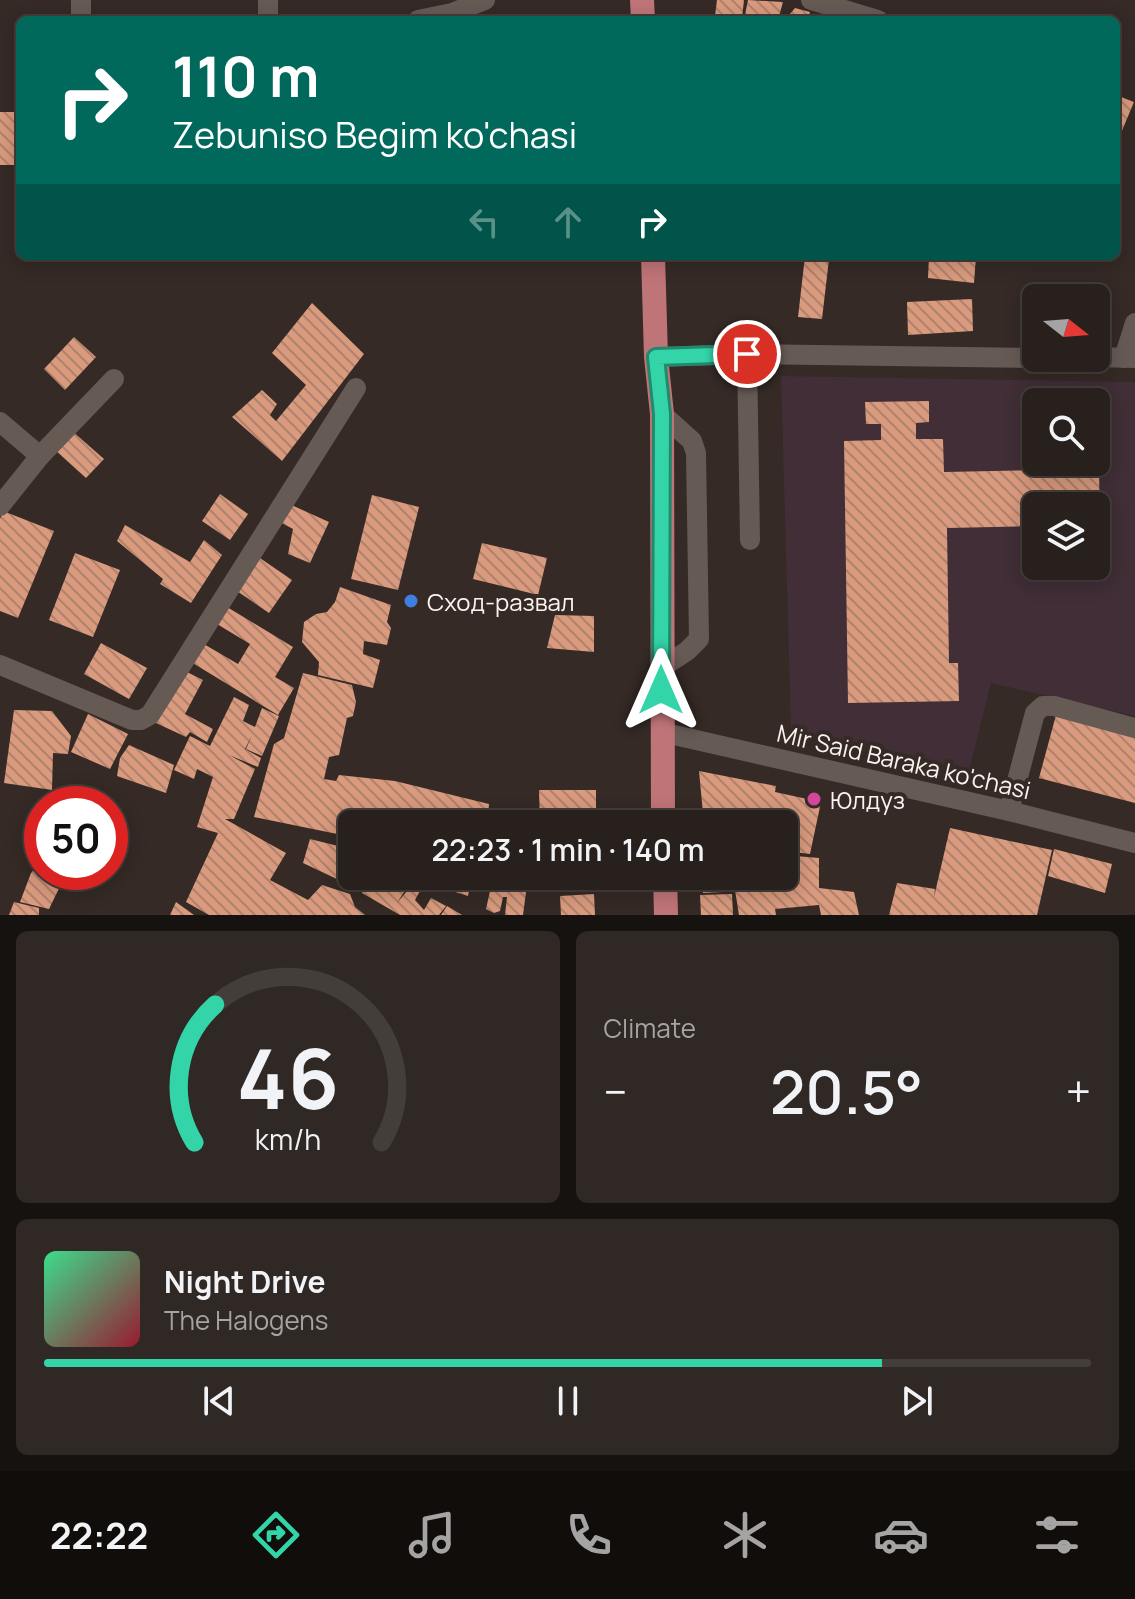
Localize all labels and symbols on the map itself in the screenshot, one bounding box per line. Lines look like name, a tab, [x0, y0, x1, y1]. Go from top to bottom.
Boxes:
north arrow	[1022, 284, 1110, 372]
pin	[713, 320, 781, 388]
place label: Сход-развал	[427, 585, 575, 618]
marker: Сход-развал	[402, 592, 420, 610]
position arrow	[619, 648, 703, 732]
street label: Mir Said Baraka ko'chasi	[774, 716, 1034, 806]
place label: Юлдуз	[830, 783, 905, 816]
speed limit sign: 50	[24, 786, 128, 890]
marker: Юлдуз	[805, 790, 823, 808]

